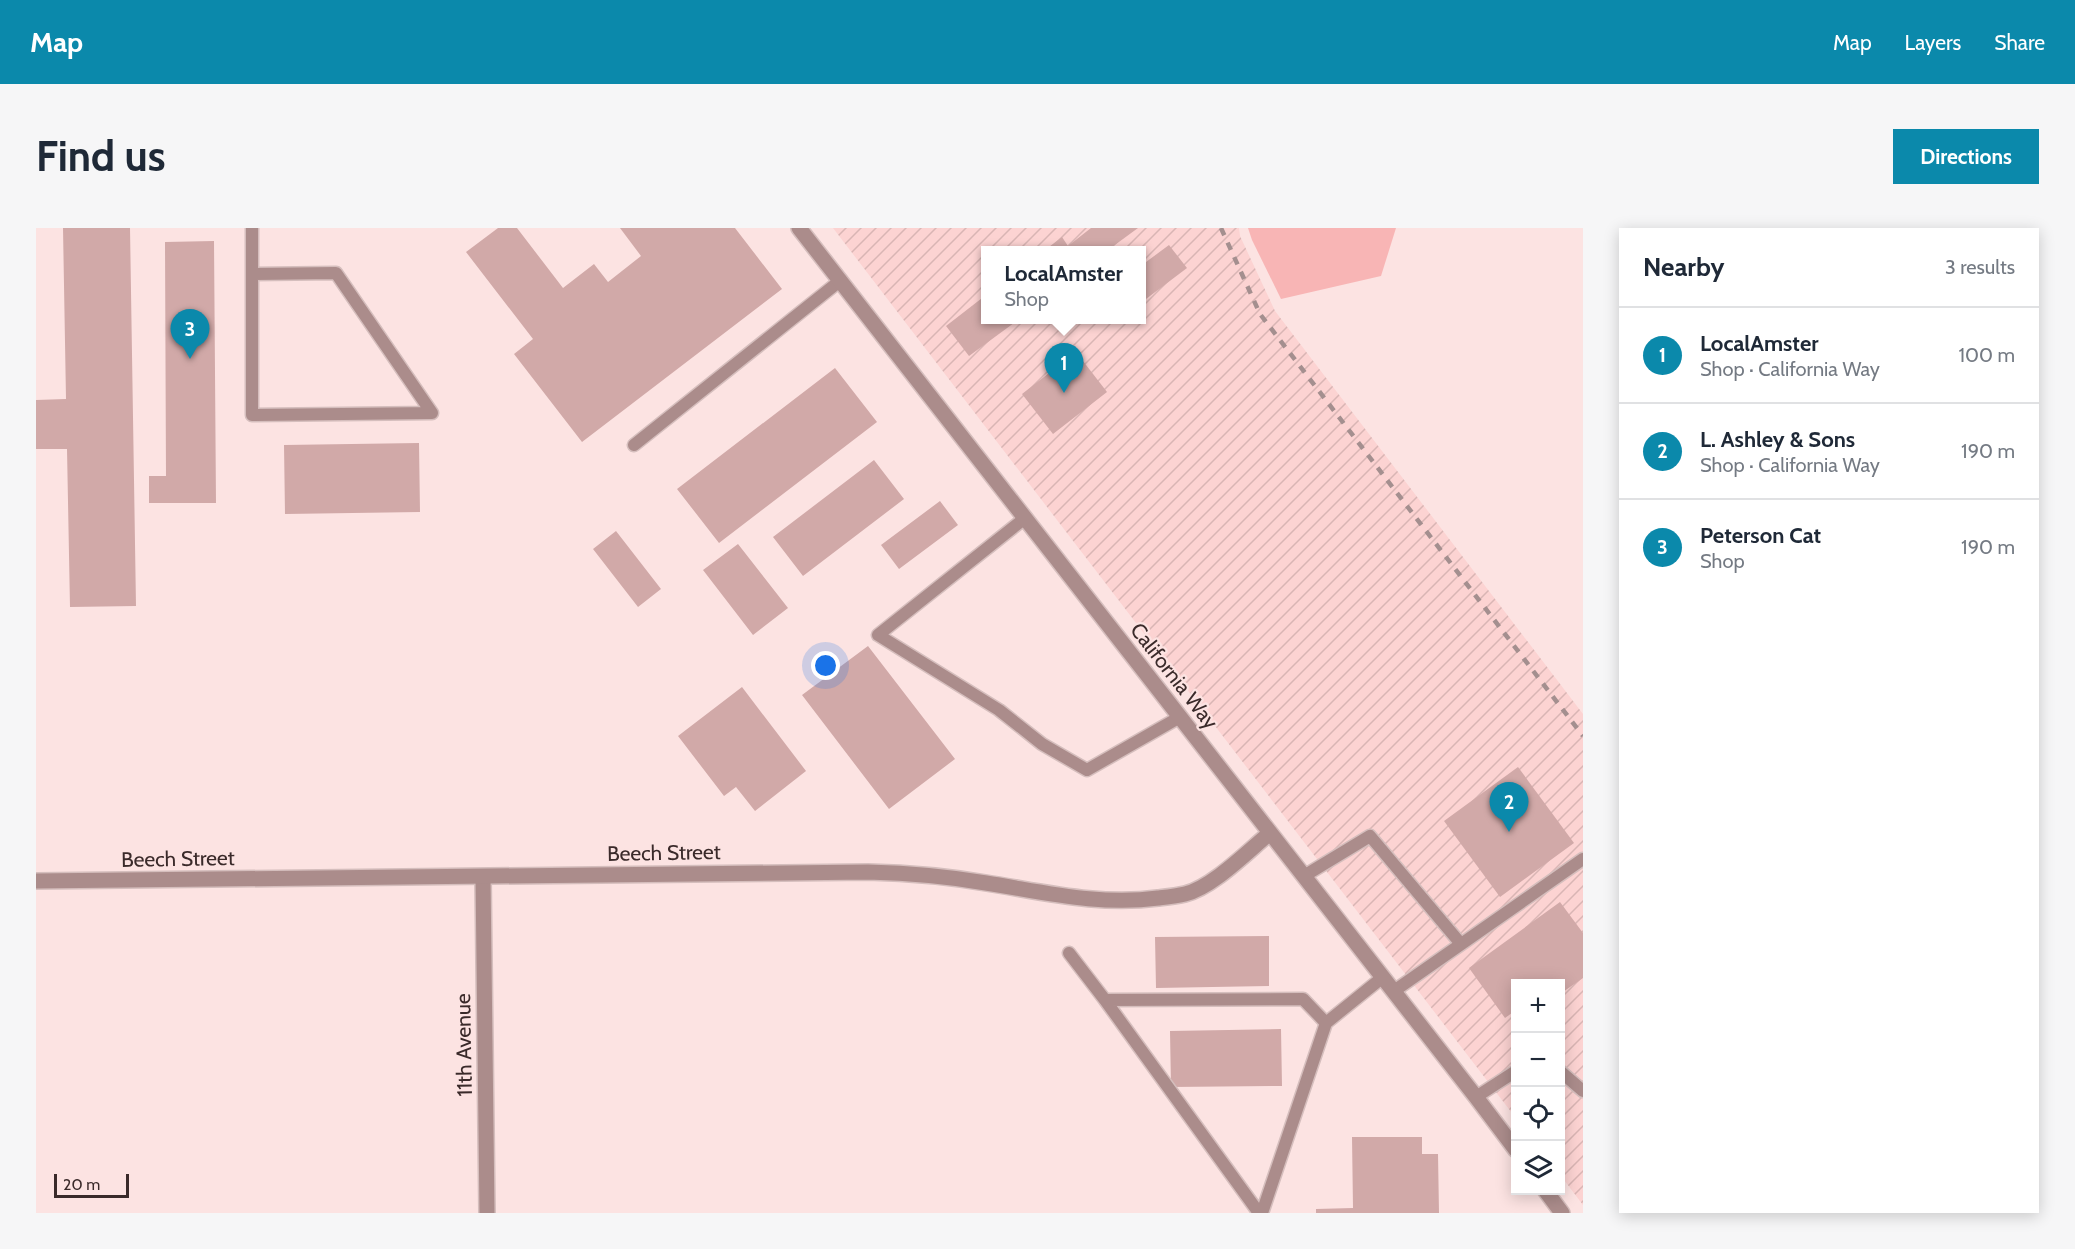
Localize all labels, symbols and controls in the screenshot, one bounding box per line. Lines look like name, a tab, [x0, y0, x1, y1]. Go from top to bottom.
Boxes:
text: Map	[30, 25, 83, 59]
text: Map	[1833, 30, 1872, 55]
text: Layers	[1905, 30, 1961, 55]
text: Share	[1994, 30, 2045, 55]
button: Directions	[1893, 129, 2039, 184]
text: Find us	[36, 130, 165, 182]
popup	[981, 246, 1146, 324]
text: Nearby	[1643, 251, 1724, 283]
text: 3 results	[1945, 255, 2015, 279]
text: LocalAmster	[1004, 260, 1123, 287]
text: Shop	[1004, 287, 1049, 311]
pin: 3	[170, 310, 210, 359]
text: LocalAmster	[1700, 330, 1819, 357]
text: 1	[1659, 343, 1666, 367]
text: 100 m	[1959, 343, 2015, 367]
pin: 1	[1044, 344, 1084, 393]
text: Shop · California Way	[1700, 357, 1880, 381]
text: L. Ashley & Sons	[1700, 426, 1855, 453]
text: 2	[1657, 439, 1668, 463]
text: 190 m	[1961, 439, 2015, 463]
text: Shop · California Way	[1700, 453, 1880, 477]
text: Peterson Cat	[1700, 522, 1821, 549]
text: 3	[1657, 535, 1668, 559]
text: 190 m	[1961, 535, 2015, 559]
text: Shop	[1700, 549, 1745, 573]
street label: California Way	[1125, 618, 1224, 734]
your location	[811, 651, 840, 680]
pin: 2	[1490, 782, 1528, 832]
street label: Beech Street	[607, 839, 721, 866]
street label: Beech Street	[121, 845, 235, 872]
map controls	[1511, 979, 1565, 1195]
button: +	[1511, 979, 1565, 1033]
street label: 11th Avenue	[450, 993, 477, 1097]
button: −	[1511, 1033, 1565, 1087]
button: locate	[1511, 1087, 1565, 1141]
button: layers	[1511, 1141, 1565, 1195]
scale bar	[54, 1171, 129, 1198]
text: 20 m	[63, 1175, 100, 1194]

